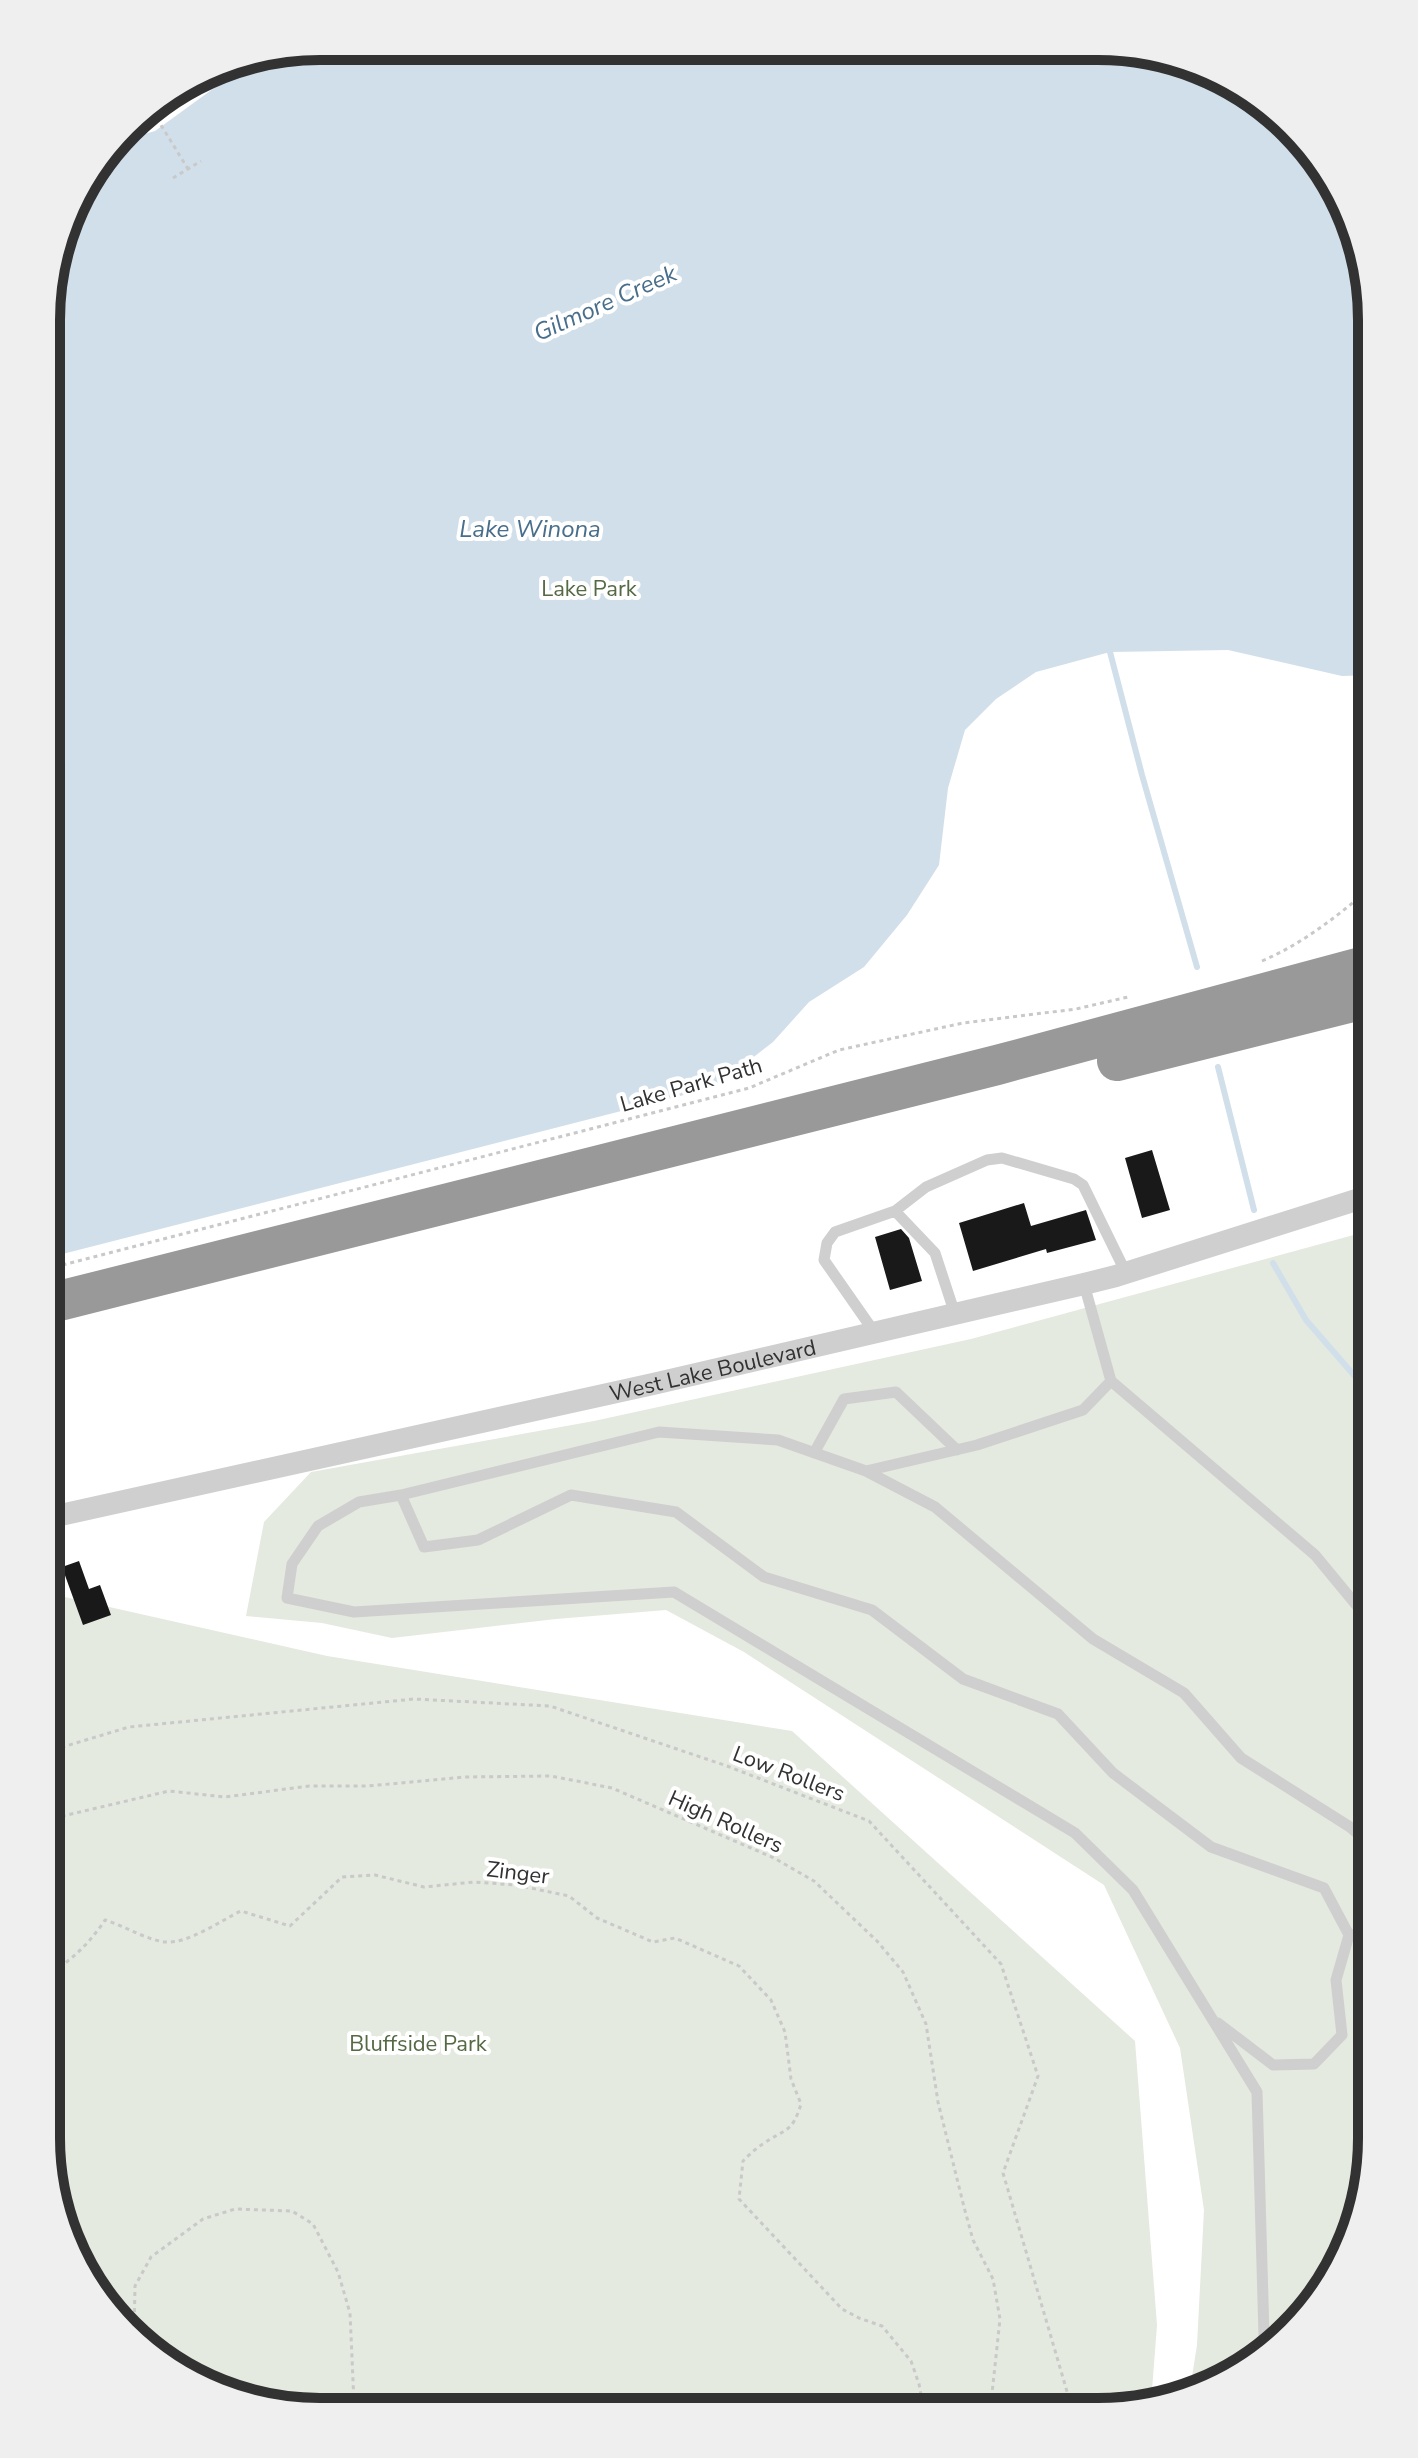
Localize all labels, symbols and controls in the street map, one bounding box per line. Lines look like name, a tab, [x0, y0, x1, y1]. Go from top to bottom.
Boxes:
water label: Gilmore Creek	[528, 257, 683, 349]
water label: Lake Winona	[459, 513, 601, 545]
park label: Lake Park	[541, 574, 638, 604]
street label: Lake Park Path	[617, 1050, 766, 1120]
street label: West Lake Boulevard	[607, 1333, 819, 1409]
street label: Low Rollers	[728, 1739, 849, 1809]
street label: High Rollers	[664, 1783, 788, 1861]
street label: Zinger	[485, 1854, 551, 1892]
park label: Bluffside Park	[349, 2029, 488, 2059]

